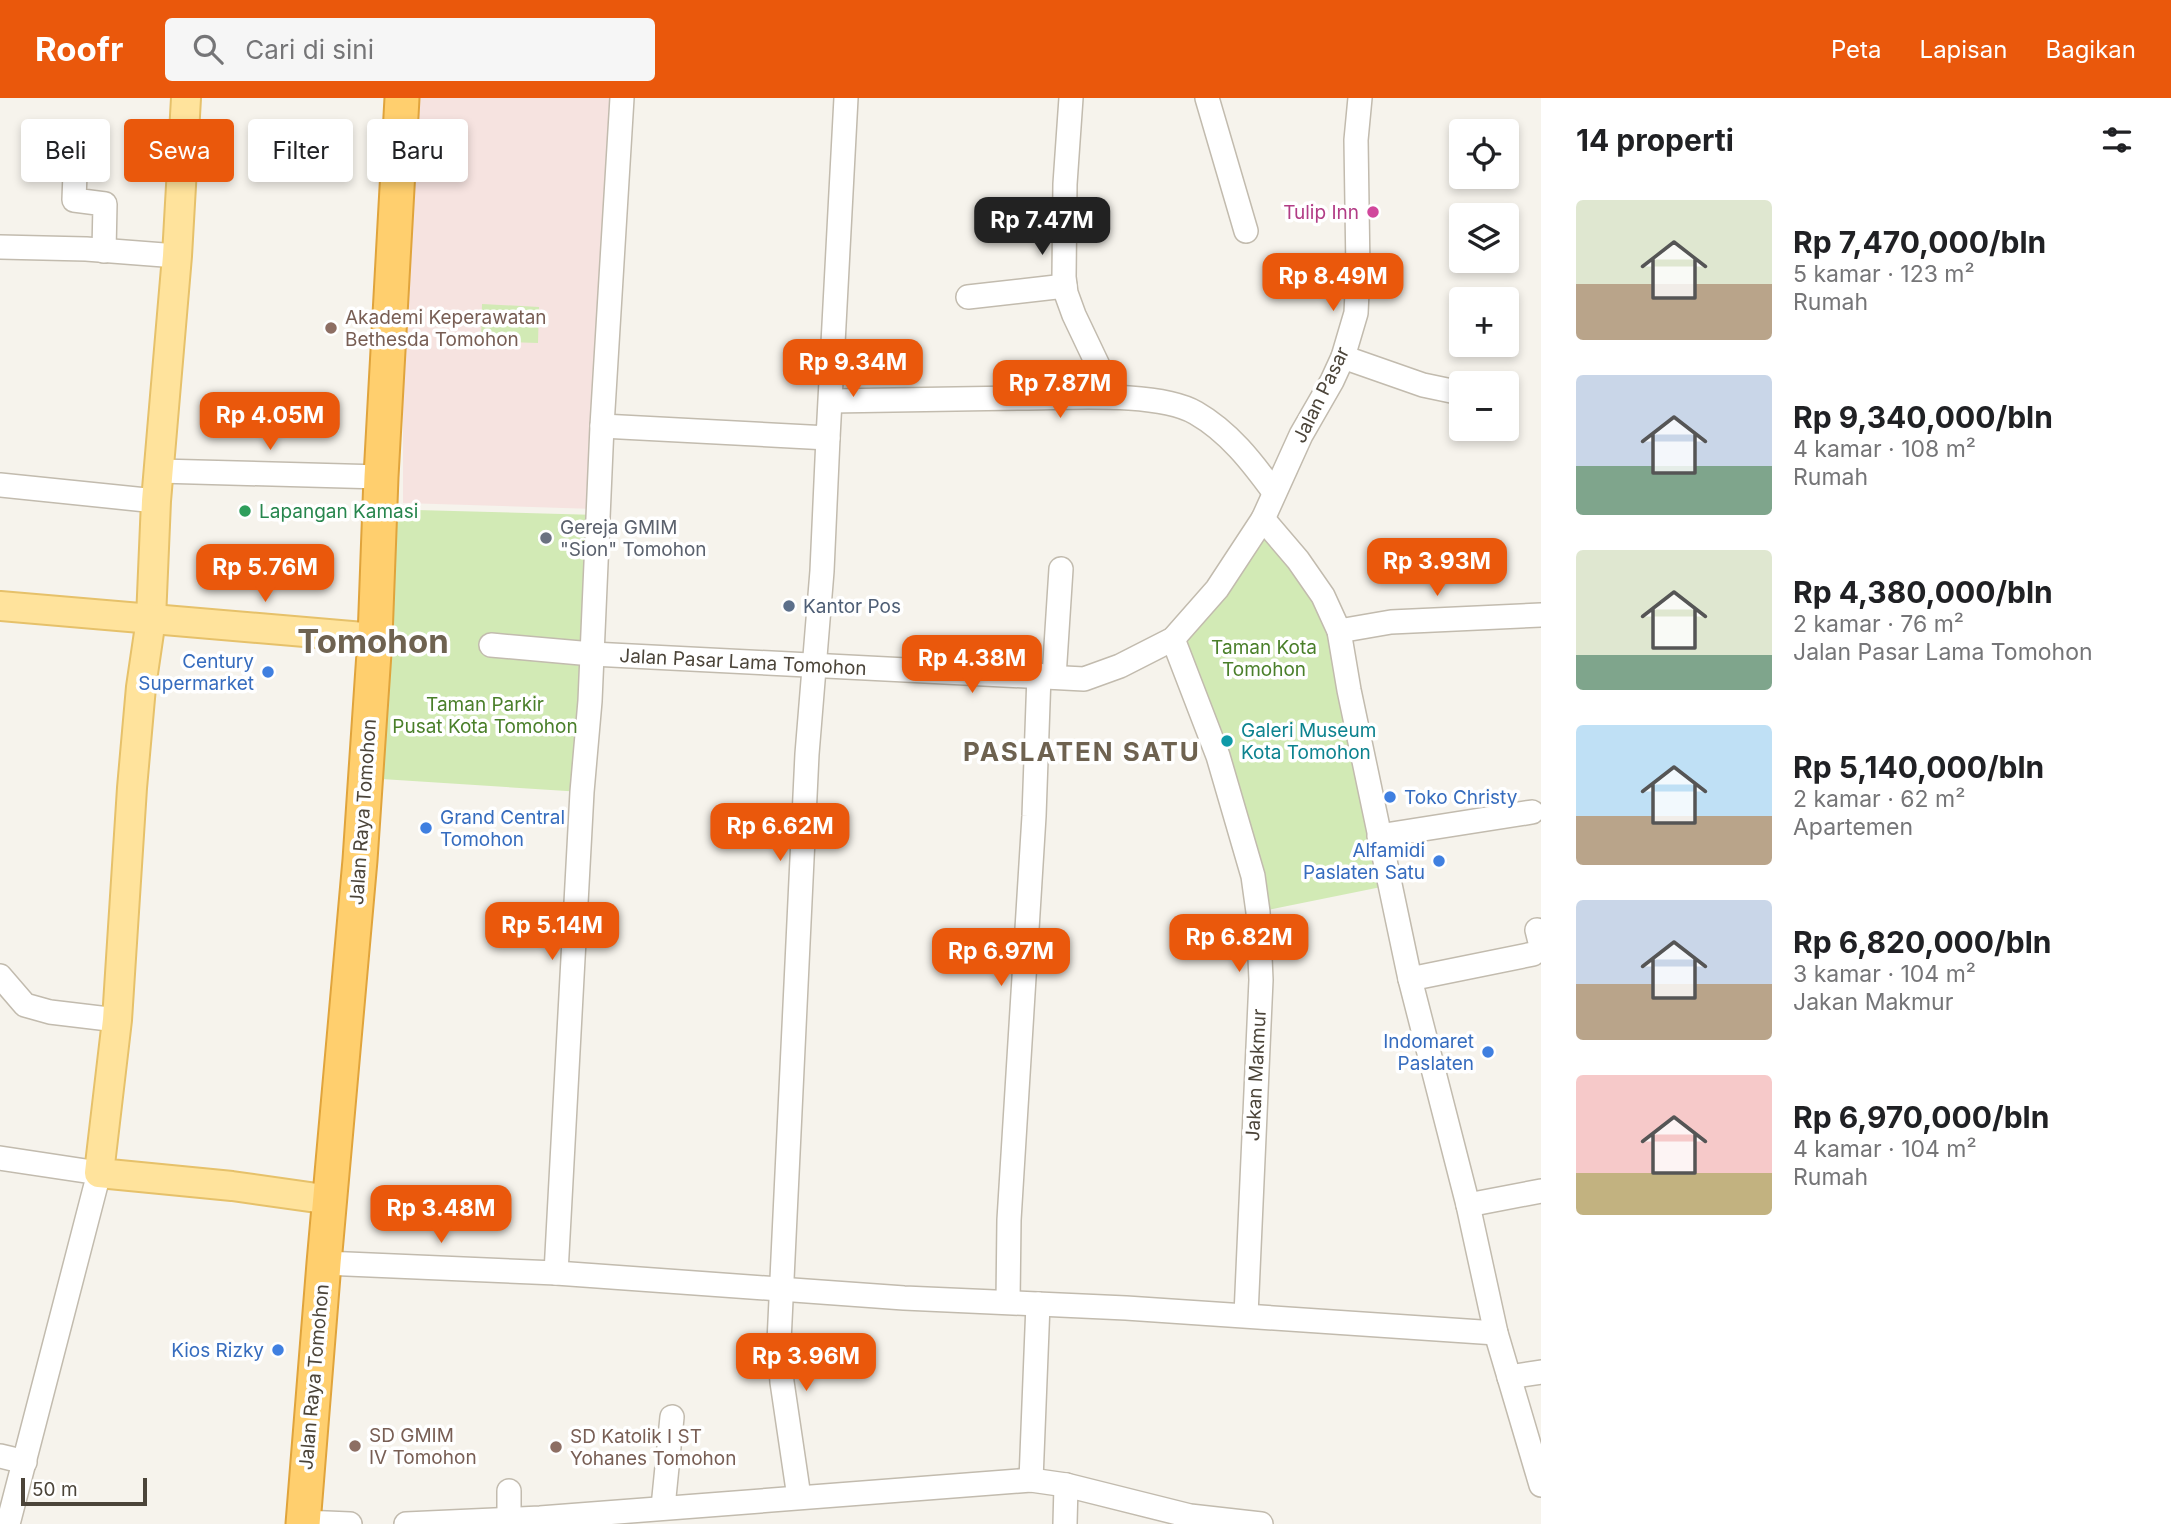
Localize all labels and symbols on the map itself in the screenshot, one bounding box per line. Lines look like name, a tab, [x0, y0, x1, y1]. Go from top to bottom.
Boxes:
pin: Rp 7.47M	[970, 198, 1114, 257]
place label: Tulip Inn	[1283, 201, 1359, 224]
marker: Tulip Inn	[1365, 204, 1381, 220]
pin: Rp 8.49M	[1261, 254, 1405, 313]
place label: Akademi Keperawatan Bethesda Tomohon	[345, 306, 547, 351]
marker: Akademi Keperawatan Bethesda Tomohon	[323, 320, 339, 336]
pin: Rp 9.34M	[781, 340, 925, 399]
street label: Jalan Pasar	[1288, 343, 1354, 447]
pin: Rp 7.87M	[988, 360, 1132, 420]
pin: Rp 4.05M	[198, 392, 342, 452]
place label: Lapangan Kamasi	[259, 500, 418, 523]
marker: Lapangan Kamasi	[237, 503, 253, 519]
place label: Gereja GMIM "Sion" Tomohon	[560, 516, 707, 561]
marker: Gereja GMIM "Sion" Tomohon	[538, 530, 554, 546]
pin: Rp 3.93M	[1365, 538, 1509, 598]
pin: Rp 5.76M	[193, 545, 337, 604]
place label: Kantor Pos	[803, 595, 901, 618]
marker: Kantor Pos	[781, 598, 797, 614]
district label: Tomohon	[297, 621, 449, 661]
pin: Rp 4.38M	[900, 636, 1044, 695]
park label: Taman Kota Tomohon	[1211, 636, 1317, 681]
street label: Jalan Pasar Lama Tomohon	[619, 644, 867, 680]
place label: Century Supermarket	[138, 650, 254, 695]
marker: Century Supermarket	[260, 664, 276, 680]
park label: Taman Parkir Pusat Kota Tomohon	[392, 693, 578, 738]
street label: Jalan Raya Tomohon	[345, 718, 381, 906]
place label: Galeri Museum Kota Tomohon	[1241, 719, 1376, 764]
marker: Galeri Museum Kota Tomohon	[1219, 733, 1235, 749]
district label: PASLATEN SATU	[963, 736, 1201, 767]
place label: Toko Christy	[1404, 786, 1518, 809]
marker: Toko Christy	[1382, 789, 1398, 805]
pin: Rp 6.62M	[708, 804, 852, 863]
place label: Grand Central Tomohon	[440, 806, 565, 851]
marker: Grand Central Tomohon	[418, 820, 434, 836]
place label: Alfamidi Paslaten Satu	[1303, 839, 1425, 884]
marker: Alfamidi Paslaten Satu	[1431, 853, 1447, 869]
pin: Rp 5.14M	[480, 902, 624, 962]
pin: Rp 6.82M	[1167, 914, 1311, 974]
pin: Rp 6.97M	[929, 928, 1073, 988]
street label: Jakan Makmur	[1241, 1008, 1271, 1142]
place label: Indomaret Paslaten	[1383, 1030, 1474, 1075]
marker: Indomaret Paslaten	[1480, 1044, 1496, 1060]
pin: Rp 3.48M	[369, 1186, 513, 1245]
street label: Jalan Raya Tomohon	[294, 1283, 334, 1471]
pin: Rp 3.96M	[734, 1334, 878, 1393]
place label: Kios Rizky	[171, 1339, 264, 1362]
marker: Kios Rizky	[270, 1342, 286, 1358]
place label: SD GMIM IV Tomohon	[369, 1424, 477, 1469]
place label: SD Katolik I ST Yohanes Tomohon	[570, 1425, 736, 1470]
marker: SD GMIM IV Tomohon	[347, 1438, 363, 1454]
marker: SD Katolik I ST Yohanes Tomohon	[548, 1439, 564, 1455]
scale bar	[21, 1475, 147, 1507]

